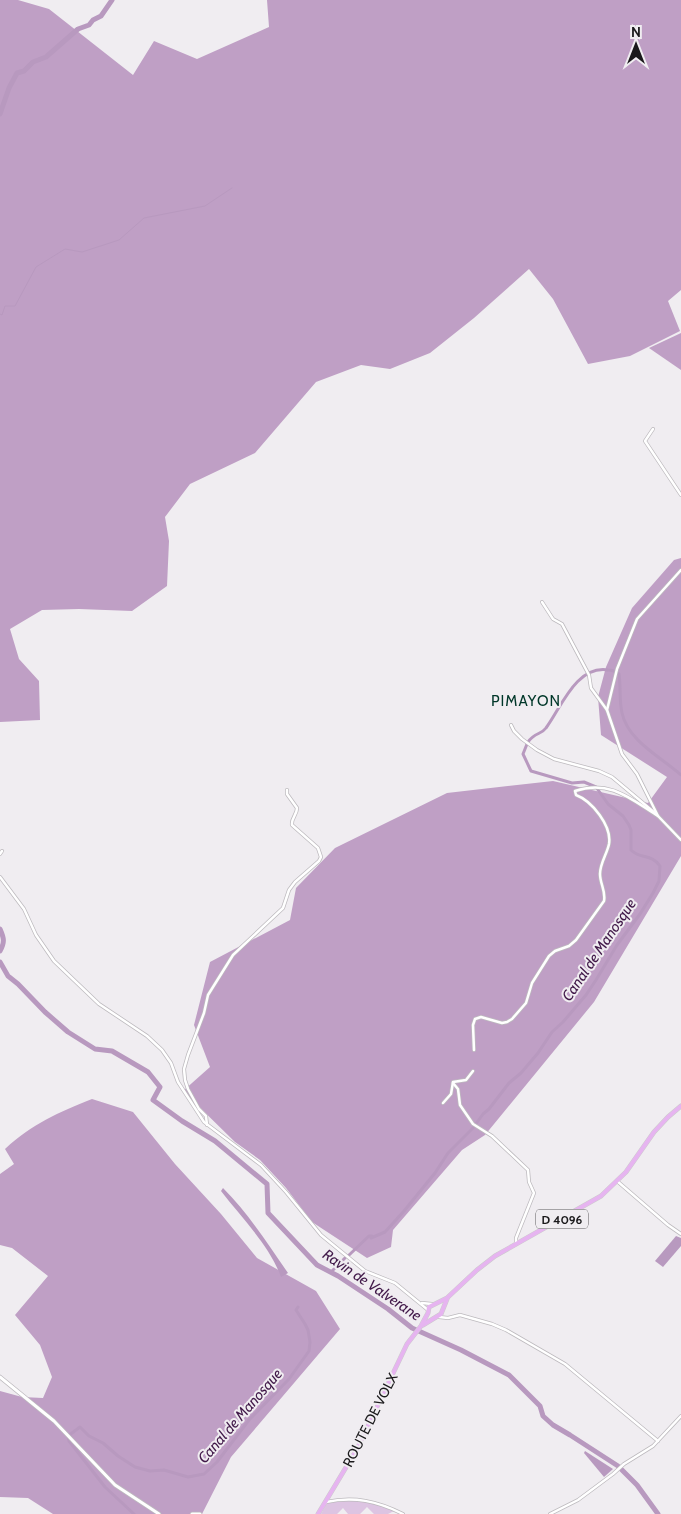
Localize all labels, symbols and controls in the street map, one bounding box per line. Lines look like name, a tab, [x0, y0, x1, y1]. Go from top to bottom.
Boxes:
north arrow	[611, 20, 661, 70]
text: N	[631, 23, 641, 41]
district label: PIMAYON	[491, 692, 561, 710]
water label: Canal de Manosque	[558, 895, 640, 1004]
road number: D 4096	[536, 1210, 588, 1228]
water label: Ravin de Valverane	[319, 1245, 425, 1325]
water label: Canal de Manosque	[194, 1365, 286, 1467]
street label: ROUTE DE VOLX	[339, 1369, 402, 1470]

